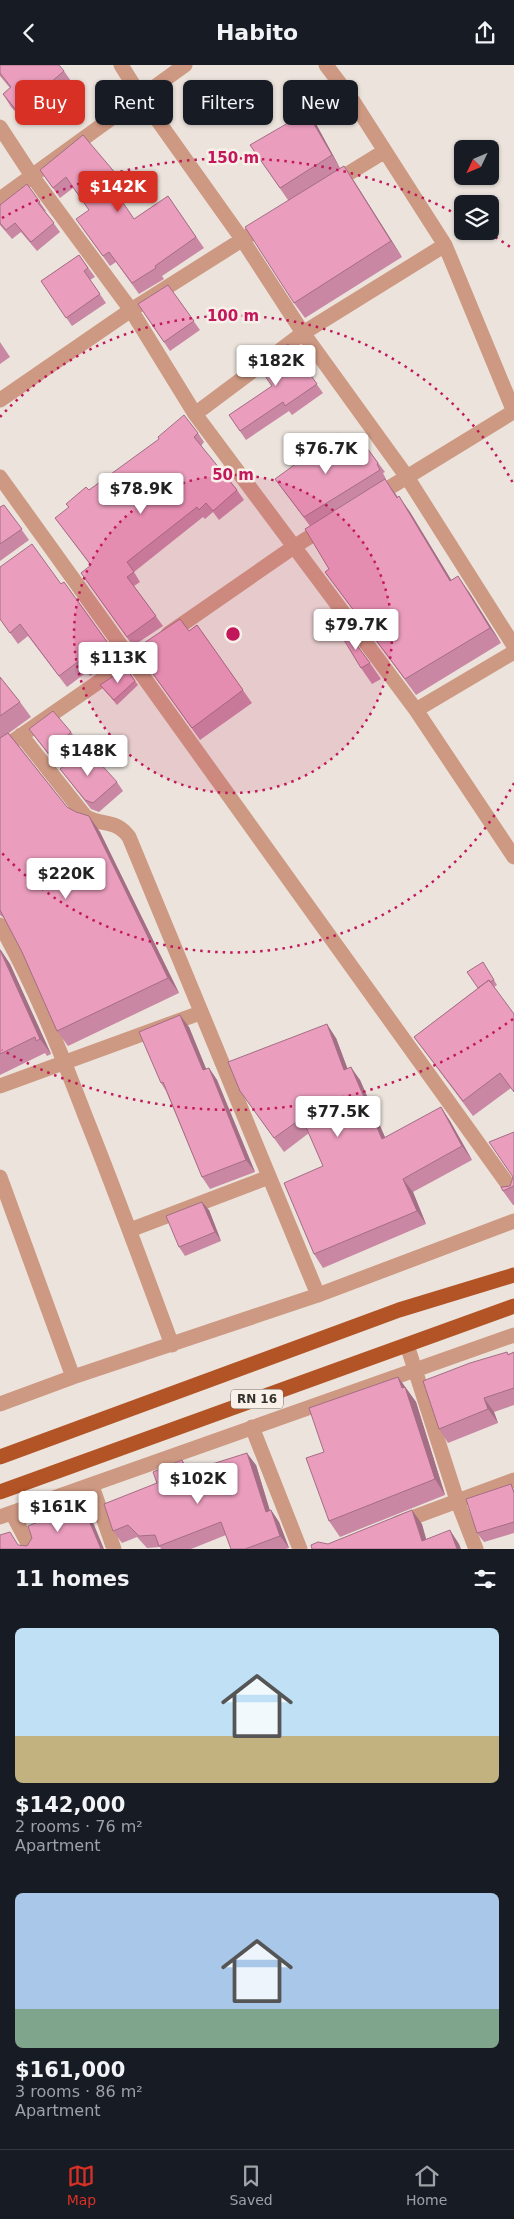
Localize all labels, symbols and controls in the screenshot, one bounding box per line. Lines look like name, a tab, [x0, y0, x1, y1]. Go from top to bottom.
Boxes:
icon: back	[15, 19, 43, 47]
icon: share	[471, 19, 499, 47]
text: Habito	[216, 20, 298, 45]
chip: Buy	[15, 80, 85, 125]
chip: Rent	[95, 80, 173, 125]
chip: Filters	[183, 80, 273, 125]
chip: New	[283, 80, 358, 125]
north arrow	[454, 140, 499, 185]
map controls	[454, 140, 499, 240]
text: 150 m	[207, 149, 259, 167]
pin: $142K	[83, 171, 153, 213]
text: $142K	[90, 177, 146, 196]
button: layers	[454, 195, 499, 240]
text: 100 m	[207, 307, 259, 325]
pin: $182K	[241, 345, 311, 387]
text: $182K	[248, 351, 304, 370]
pin: $76.7K	[285, 433, 367, 475]
text: $76.7K	[294, 439, 358, 458]
text: 50 m	[212, 466, 254, 484]
pin: $78.9K	[100, 473, 182, 515]
text: $78.9K	[109, 479, 173, 498]
pin: $79.7K	[315, 609, 397, 651]
text: $79.7K	[324, 615, 388, 634]
centre of rings	[224, 625, 242, 643]
pin: $113K	[83, 641, 153, 684]
text: $113K	[90, 648, 146, 667]
pin: $148K	[53, 735, 123, 777]
text: $148K	[60, 741, 116, 760]
pin: $220K	[31, 857, 101, 900]
text: $220K	[38, 864, 94, 883]
pin: $77.5K	[297, 1095, 379, 1138]
text: $77.5K	[306, 1102, 370, 1121]
road number: RN 16	[231, 1390, 283, 1409]
pin: $102K	[163, 1463, 233, 1505]
text: $102K	[170, 1469, 226, 1488]
pin: $161K	[23, 1491, 93, 1533]
text: $161K	[30, 1497, 86, 1516]
icon: filters	[471, 1565, 499, 1593]
text: 11 homes	[15, 1567, 130, 1591]
icon: home	[212, 1661, 302, 1751]
text: $142,000	[15, 1793, 125, 1817]
text: 2 rooms · 76 m²	[15, 1817, 143, 1836]
text: Apartment	[15, 1836, 101, 1855]
icon: home	[212, 1926, 302, 2016]
text: $161,000	[15, 2058, 125, 2082]
text: 3 rooms · 86 m²	[15, 2082, 143, 2101]
text: Apartment	[15, 2101, 101, 2120]
tab: Map	[67, 2162, 96, 2208]
tab: Saved	[229, 2162, 273, 2208]
tab: Home	[406, 2162, 447, 2208]

